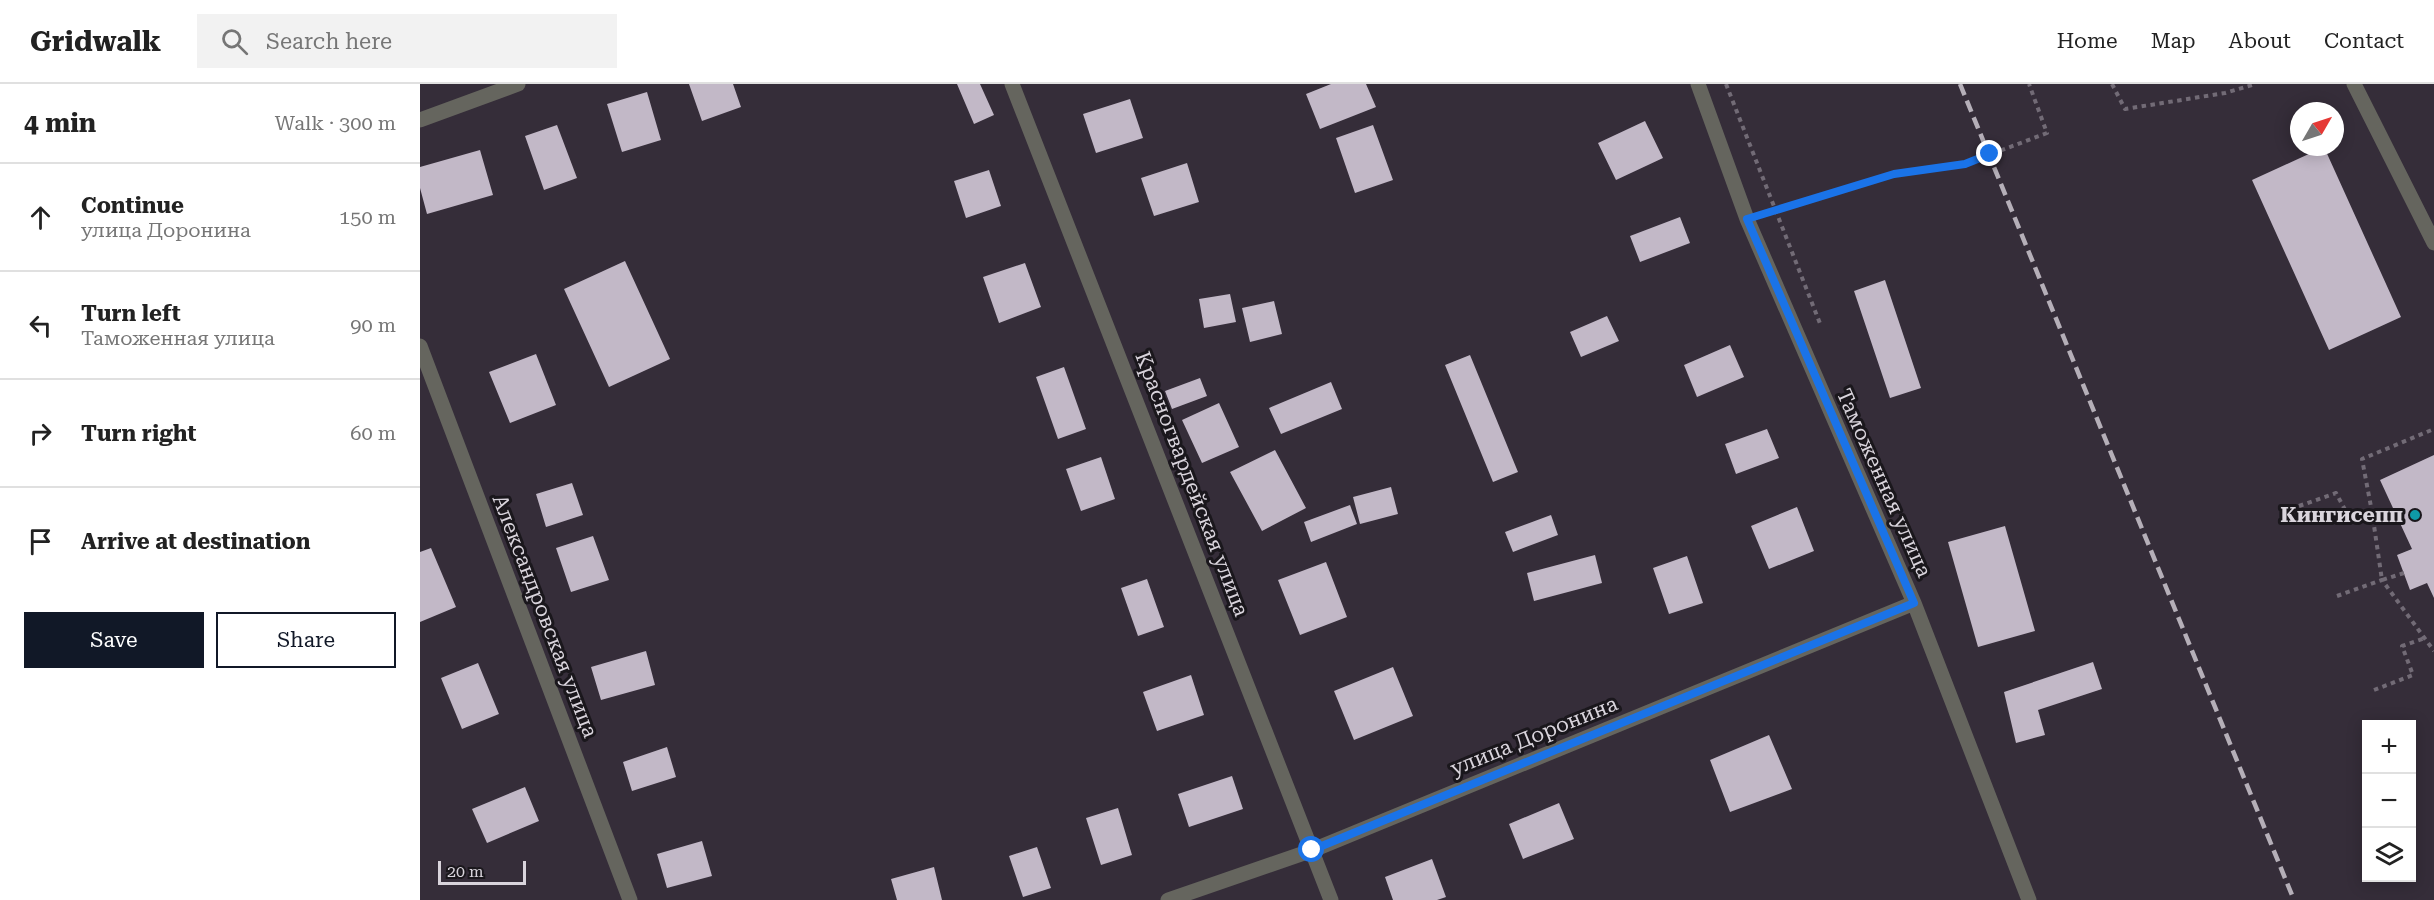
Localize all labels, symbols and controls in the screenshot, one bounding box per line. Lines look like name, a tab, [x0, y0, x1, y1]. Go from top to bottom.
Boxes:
search box	[197, 14, 617, 68]
text: Gridwalk	[30, 25, 161, 58]
icon: search	[218, 25, 251, 58]
text: Search here	[266, 29, 392, 54]
text: Home	[2057, 29, 2118, 53]
text: Map	[2151, 29, 2196, 53]
text: About	[2229, 29, 2291, 53]
text: Contact	[2324, 29, 2404, 53]
north arrow	[2290, 102, 2344, 156]
text: 4 min	[24, 108, 96, 138]
text: Walk · 300 m	[275, 111, 396, 135]
route end	[1976, 140, 2002, 166]
text: Continue	[81, 193, 184, 218]
icon: ahead	[24, 201, 57, 234]
text: 150 m	[339, 205, 396, 229]
text: улица Доронина	[81, 218, 251, 242]
text: Turn left	[81, 301, 181, 326]
icon: left	[24, 309, 57, 342]
text: 90 m	[350, 313, 396, 337]
text: Таможенная улица	[81, 326, 275, 350]
street label: Красногвардейская улица	[1130, 348, 1254, 620]
street label: Таможенная улица	[1832, 385, 1937, 581]
icon: right	[24, 417, 57, 450]
text: Turn right	[81, 421, 196, 446]
text: 60 m	[350, 421, 396, 445]
street label: Александровская улица	[488, 491, 603, 741]
place label: Кингисепп	[2280, 503, 2403, 527]
marker: Кингисепп	[2408, 508, 2422, 522]
icon: arrive	[24, 525, 57, 558]
text: Arrive at destination	[81, 529, 310, 554]
button: Save	[24, 612, 204, 668]
button: Share	[216, 612, 396, 668]
street label: улица Доронина	[1447, 691, 1622, 781]
map controls	[2362, 720, 2416, 882]
button: +	[2362, 720, 2416, 774]
button: −	[2362, 774, 2416, 828]
button: layers	[2362, 828, 2416, 882]
route start	[1298, 836, 1324, 862]
scale bar	[438, 858, 526, 886]
text: 20 m	[447, 862, 484, 881]

